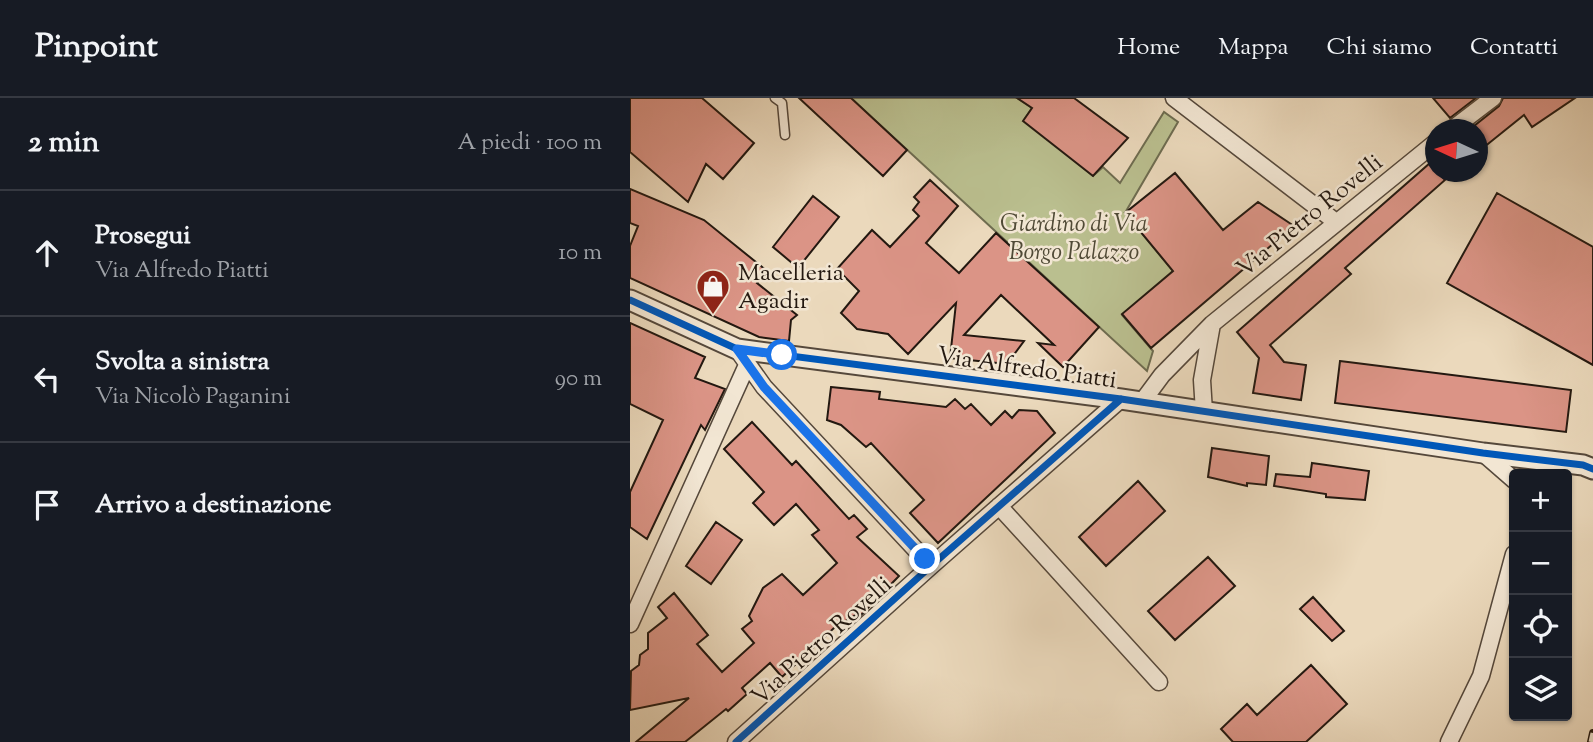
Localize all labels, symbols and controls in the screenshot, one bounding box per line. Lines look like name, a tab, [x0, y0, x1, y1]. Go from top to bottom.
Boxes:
text: Pinpoint	[35, 24, 158, 72]
text: Home	[1117, 31, 1180, 65]
text: Mappa	[1218, 31, 1289, 65]
text: Chi siamo	[1327, 31, 1432, 65]
text: Contatti	[1470, 31, 1558, 65]
north arrow	[1425, 119, 1488, 182]
text: 2 min	[28, 122, 100, 165]
text: A piedi · 100 m	[458, 127, 602, 160]
street label: Via Pietro Rovelli	[1230, 147, 1391, 286]
park label: Giardino di Via Borgo Palazzo	[1000, 208, 1148, 270]
text: Prosegui	[95, 218, 191, 255]
icon: ahead	[28, 234, 66, 272]
text: 10 m	[558, 237, 602, 270]
text: Via Alfredo Piatti	[95, 255, 269, 288]
place label: Macelleria Agadir	[738, 257, 844, 319]
shop icon: Macelleria Agadir	[694, 267, 732, 316]
route start	[766, 339, 797, 370]
street label: Via Alfredo Piatti	[935, 340, 1119, 398]
text: Svolta a sinistra	[95, 344, 270, 381]
icon: left	[28, 360, 66, 398]
text: 90 m	[555, 363, 602, 396]
text: Via Nicolò Paganini	[95, 381, 290, 414]
map controls	[1509, 469, 1572, 721]
button: +	[1509, 469, 1572, 532]
icon: arrive	[28, 486, 66, 524]
text: Arrivo a destinazione	[95, 487, 331, 524]
button: −	[1509, 532, 1572, 595]
route end	[909, 543, 940, 574]
street label: Via Pietro Rovelli	[744, 569, 901, 714]
button: locate	[1509, 595, 1572, 658]
button: layers	[1509, 658, 1572, 721]

